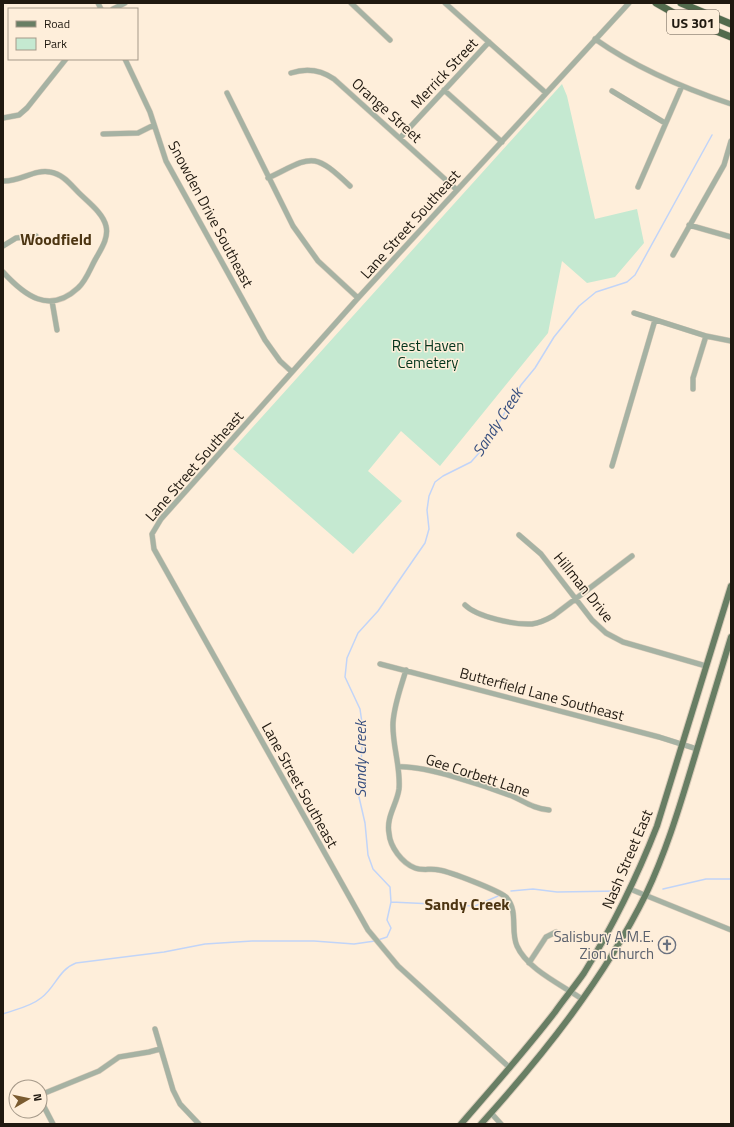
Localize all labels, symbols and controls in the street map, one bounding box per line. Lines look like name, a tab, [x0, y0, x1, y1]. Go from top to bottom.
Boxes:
legend	[8, 8, 138, 60]
road number: US 301	[667, 10, 719, 34]
text: Road	[44, 14, 70, 33]
street label: Merrick Street	[405, 32, 483, 114]
text: Park	[44, 34, 67, 53]
street label: Orange Street	[347, 72, 428, 148]
street label: Snowden Drive Southeast	[163, 137, 260, 292]
street label: Lane Street Southeast	[355, 164, 466, 284]
district label: Woodfield	[20, 227, 92, 251]
park label: Rest Haven Cemetery	[392, 334, 464, 374]
water label: Sandy Creek	[466, 381, 529, 461]
street label: Lane Street Southeast	[139, 405, 249, 526]
street label: Hillman Drive	[548, 547, 620, 627]
street label: Butterfield Lane Southeast	[457, 661, 627, 727]
street label: Lane Street Southeast	[256, 718, 344, 853]
water label: Sandy Creek	[348, 718, 372, 798]
street label: Gee Corbett Lane	[423, 747, 533, 803]
street label: Nash Street East	[596, 805, 659, 912]
district label: Sandy Creek	[424, 892, 510, 916]
place label: Salisbury A.M.E. Zion Church	[553, 925, 654, 965]
church icon: Salisbury A.M.E. Zion Church	[657, 935, 677, 955]
north arrow	[8, 1079, 48, 1119]
text: N	[29, 1092, 46, 1102]

